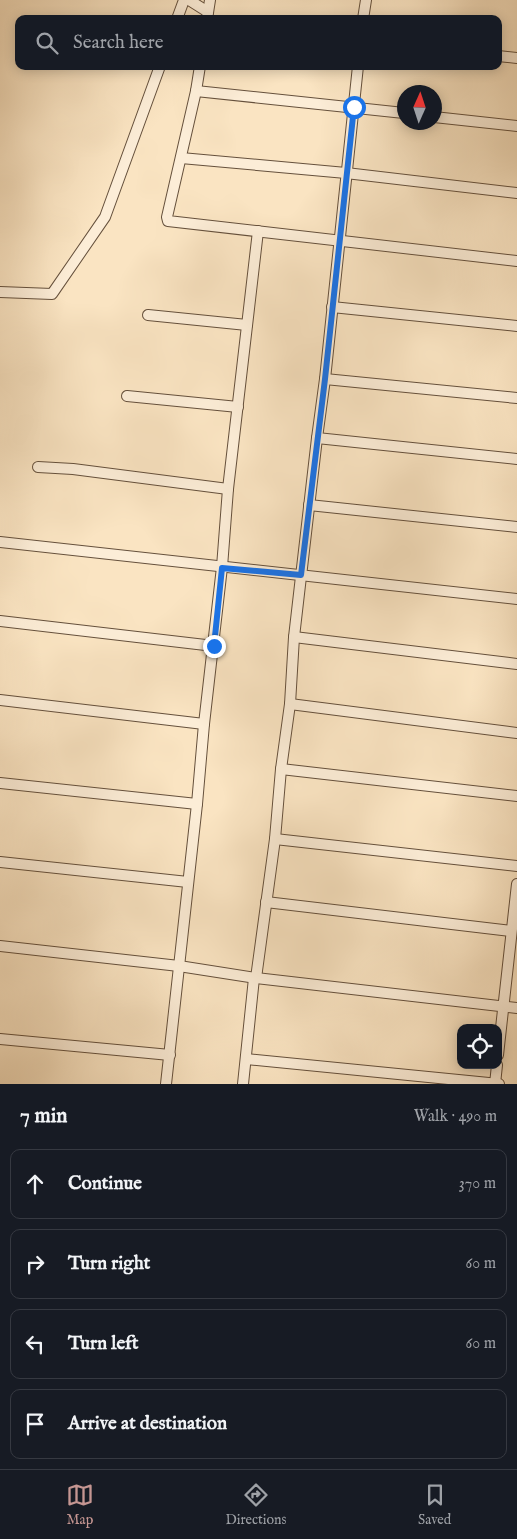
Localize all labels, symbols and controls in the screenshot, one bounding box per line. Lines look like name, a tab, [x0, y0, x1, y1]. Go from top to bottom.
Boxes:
search box	[15, 15, 502, 70]
icon: search	[33, 29, 61, 57]
text: Search here	[73, 31, 164, 55]
north arrow	[397, 85, 442, 130]
route start	[343, 96, 366, 119]
route end	[203, 635, 226, 658]
map controls	[457, 1024, 502, 1069]
button: locate	[457, 1024, 502, 1069]
text: 7 min	[20, 1103, 67, 1130]
text: Walk · 490 m	[414, 1107, 497, 1127]
icon: ahead	[21, 1170, 49, 1198]
text: Continue	[68, 1172, 142, 1196]
text: 370 m	[459, 1174, 496, 1194]
icon: right	[21, 1250, 49, 1278]
text: Turn right	[68, 1252, 150, 1276]
text: 60 m	[466, 1254, 496, 1274]
icon: left	[21, 1330, 49, 1358]
text: Turn left	[68, 1332, 139, 1356]
text: 60 m	[466, 1334, 496, 1354]
icon: arrive	[21, 1410, 49, 1438]
text: Arrive at destination	[68, 1412, 227, 1436]
tab: Map	[66, 1481, 94, 1529]
tab: Directions	[225, 1481, 286, 1529]
tab: Saved	[418, 1481, 451, 1529]

